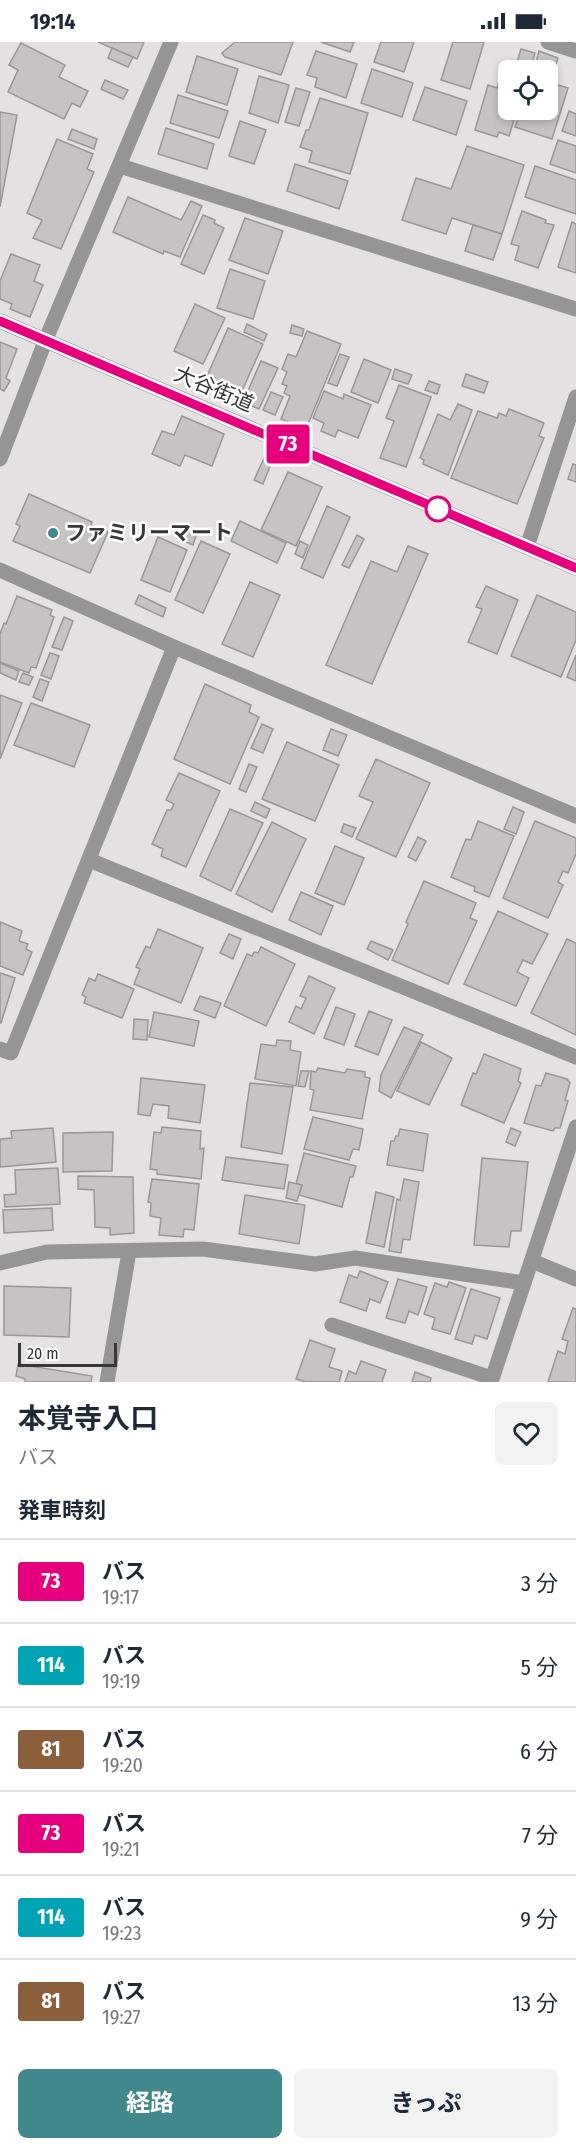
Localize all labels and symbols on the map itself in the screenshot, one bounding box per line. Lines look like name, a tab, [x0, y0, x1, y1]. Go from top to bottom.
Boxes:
street label: 大谷街道	[170, 361, 258, 417]
line badge: 73	[261, 424, 315, 464]
unlabelled marker	[425, 496, 451, 522]
place label: ファミリーマート	[65, 520, 233, 546]
marker: ファミリーマート	[46, 526, 60, 540]
scale bar	[18, 1340, 117, 1368]

